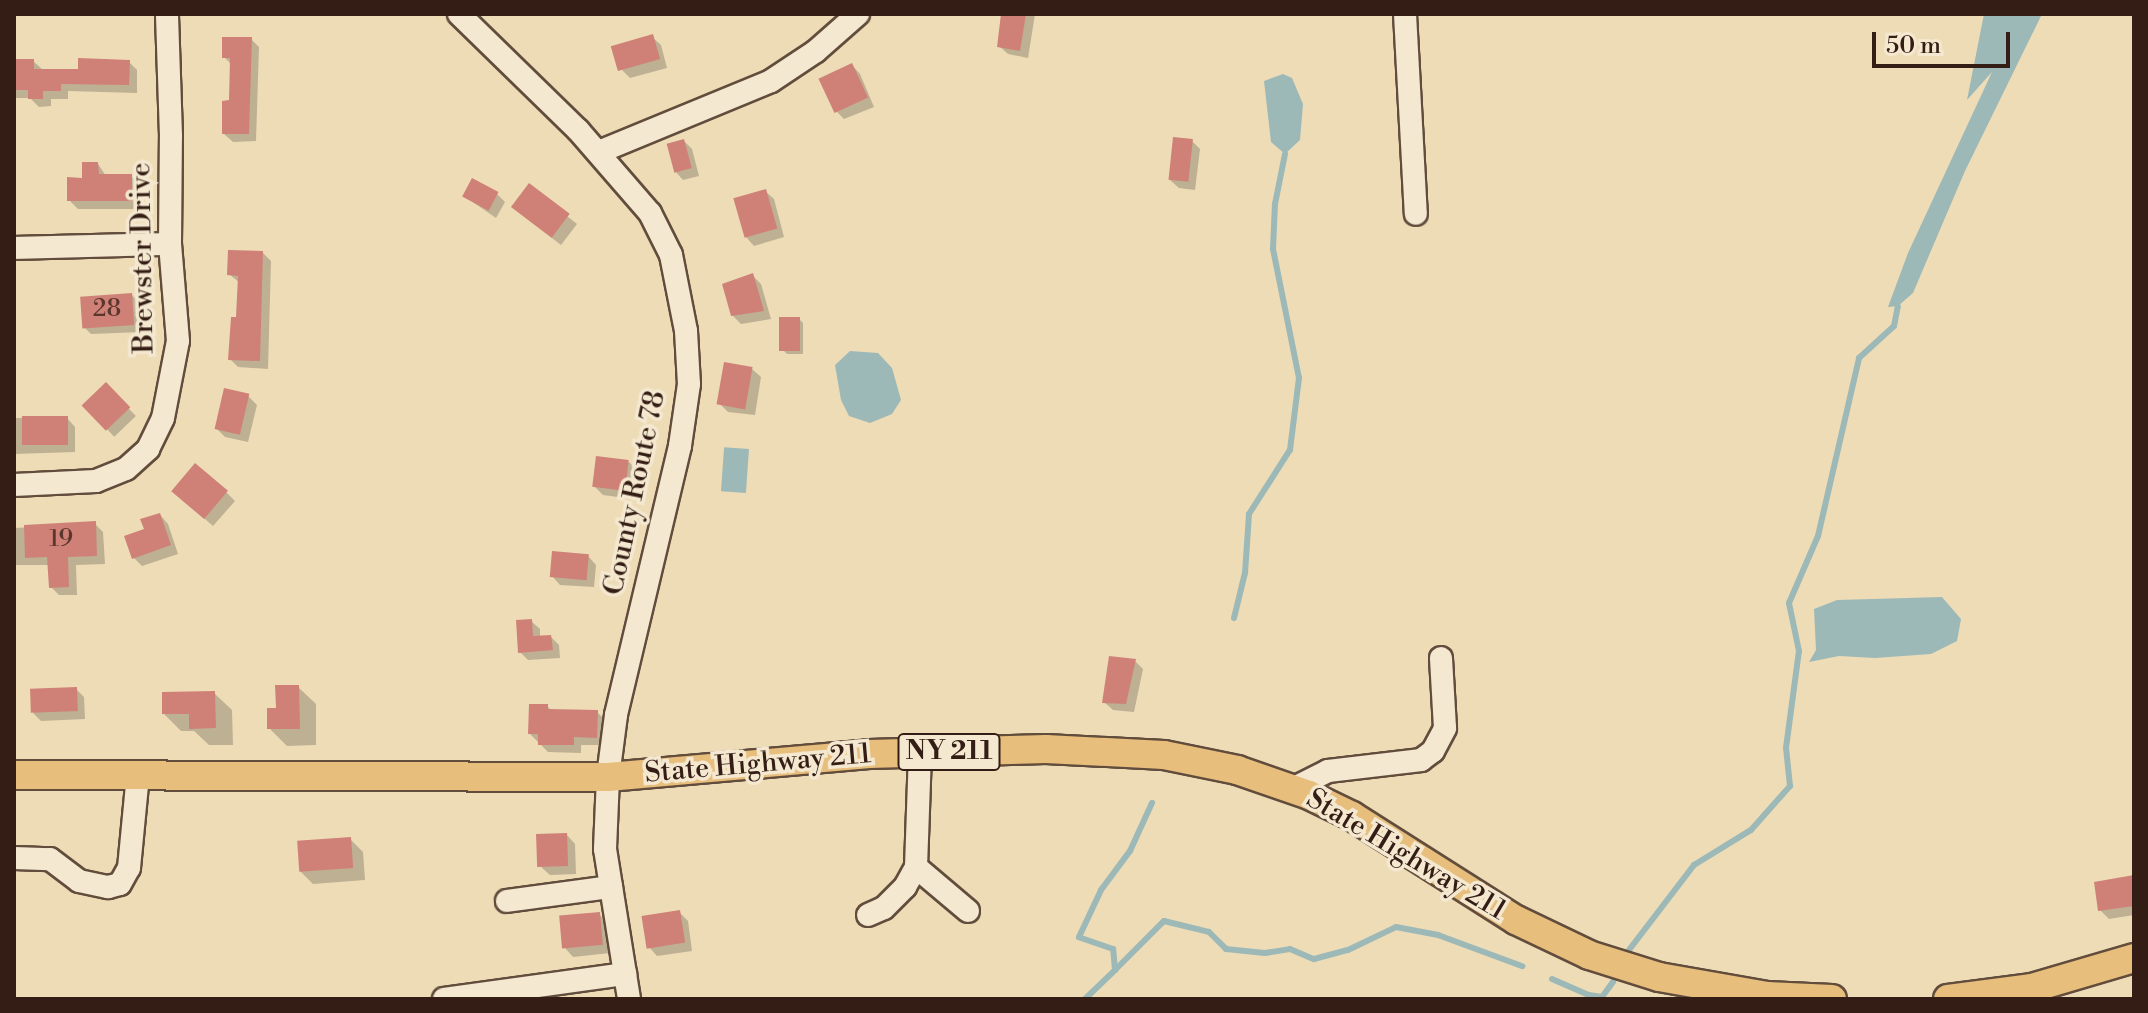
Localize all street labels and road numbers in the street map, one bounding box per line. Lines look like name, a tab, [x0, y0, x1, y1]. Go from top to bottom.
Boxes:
street label: Brewster Drive	[125, 162, 161, 354]
street label: County Route 78	[597, 388, 673, 598]
road number: NY 211	[897, 730, 1001, 774]
street label: State Highway 211	[643, 737, 873, 791]
street label: State Highway 211	[1300, 782, 1512, 928]

